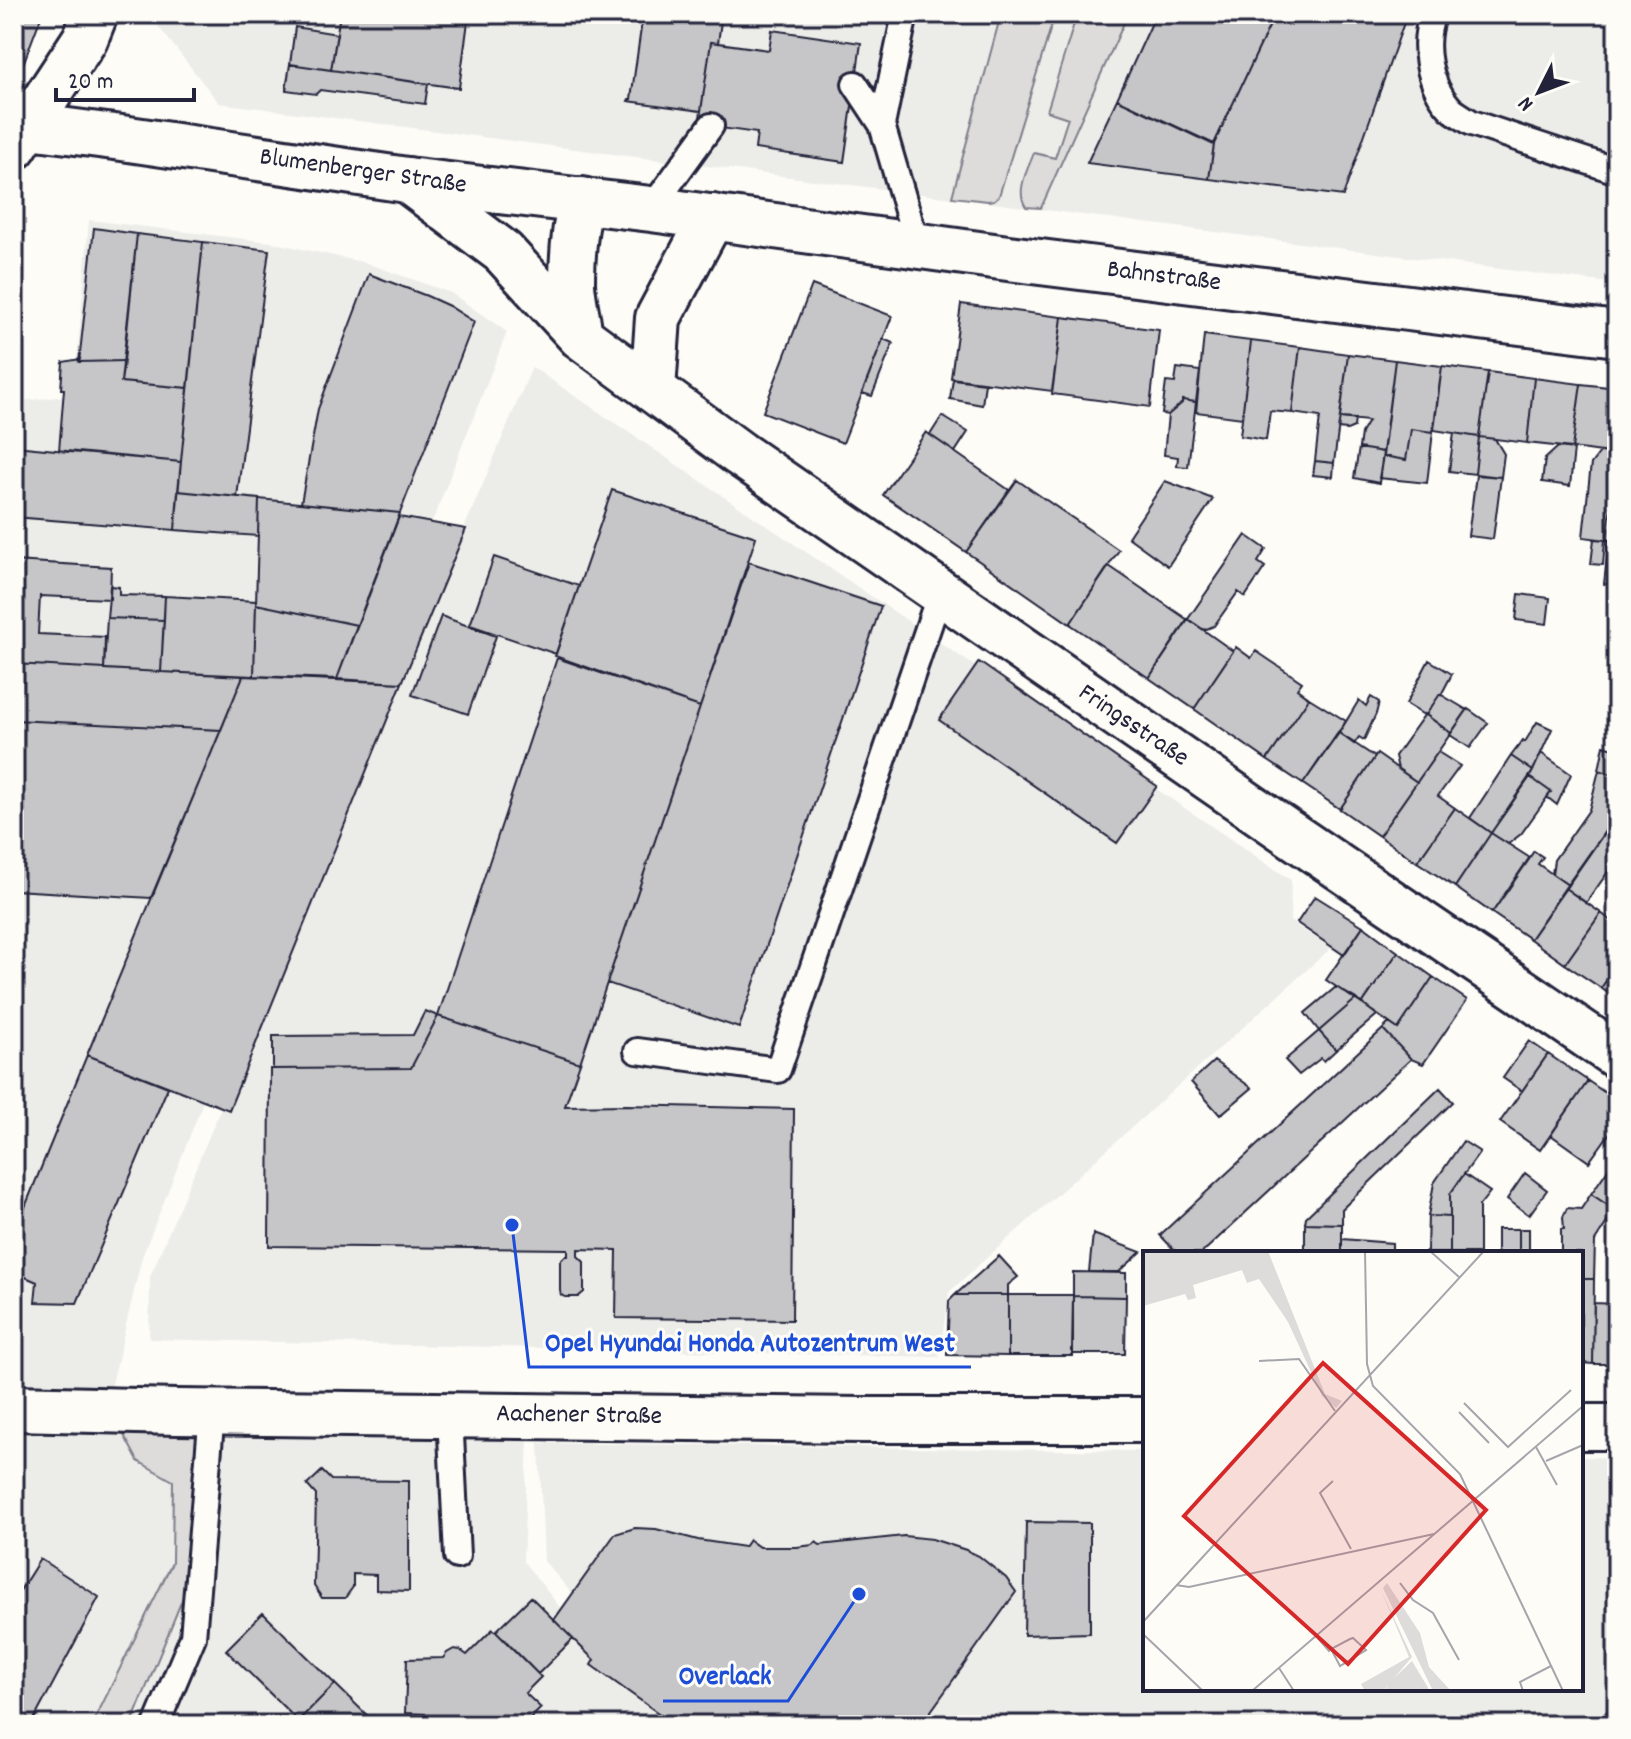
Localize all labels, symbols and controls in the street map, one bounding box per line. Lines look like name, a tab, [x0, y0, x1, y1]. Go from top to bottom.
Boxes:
scale bar	[56, 52, 194, 102]
north arrow	[1499, 52, 1579, 132]
text: 20 m	[68, 66, 114, 100]
text: N	[1511, 89, 1542, 117]
street label: Blumenberger Straße	[257, 139, 469, 205]
street label: Bahnstraße	[1105, 252, 1223, 302]
street label: Fringsstraße	[1070, 675, 1196, 777]
inset map	[1143, 1251, 1583, 1691]
callout: Opel Hyundai Honda Autozentrum West	[529, 1315, 971, 1367]
text: Opel Hyundai Honda Autozentrum West	[545, 1326, 956, 1366]
street label: Aachener Straße	[496, 1396, 662, 1436]
callout: Overlack	[663, 1649, 788, 1701]
text: Overlack	[679, 1659, 772, 1699]

